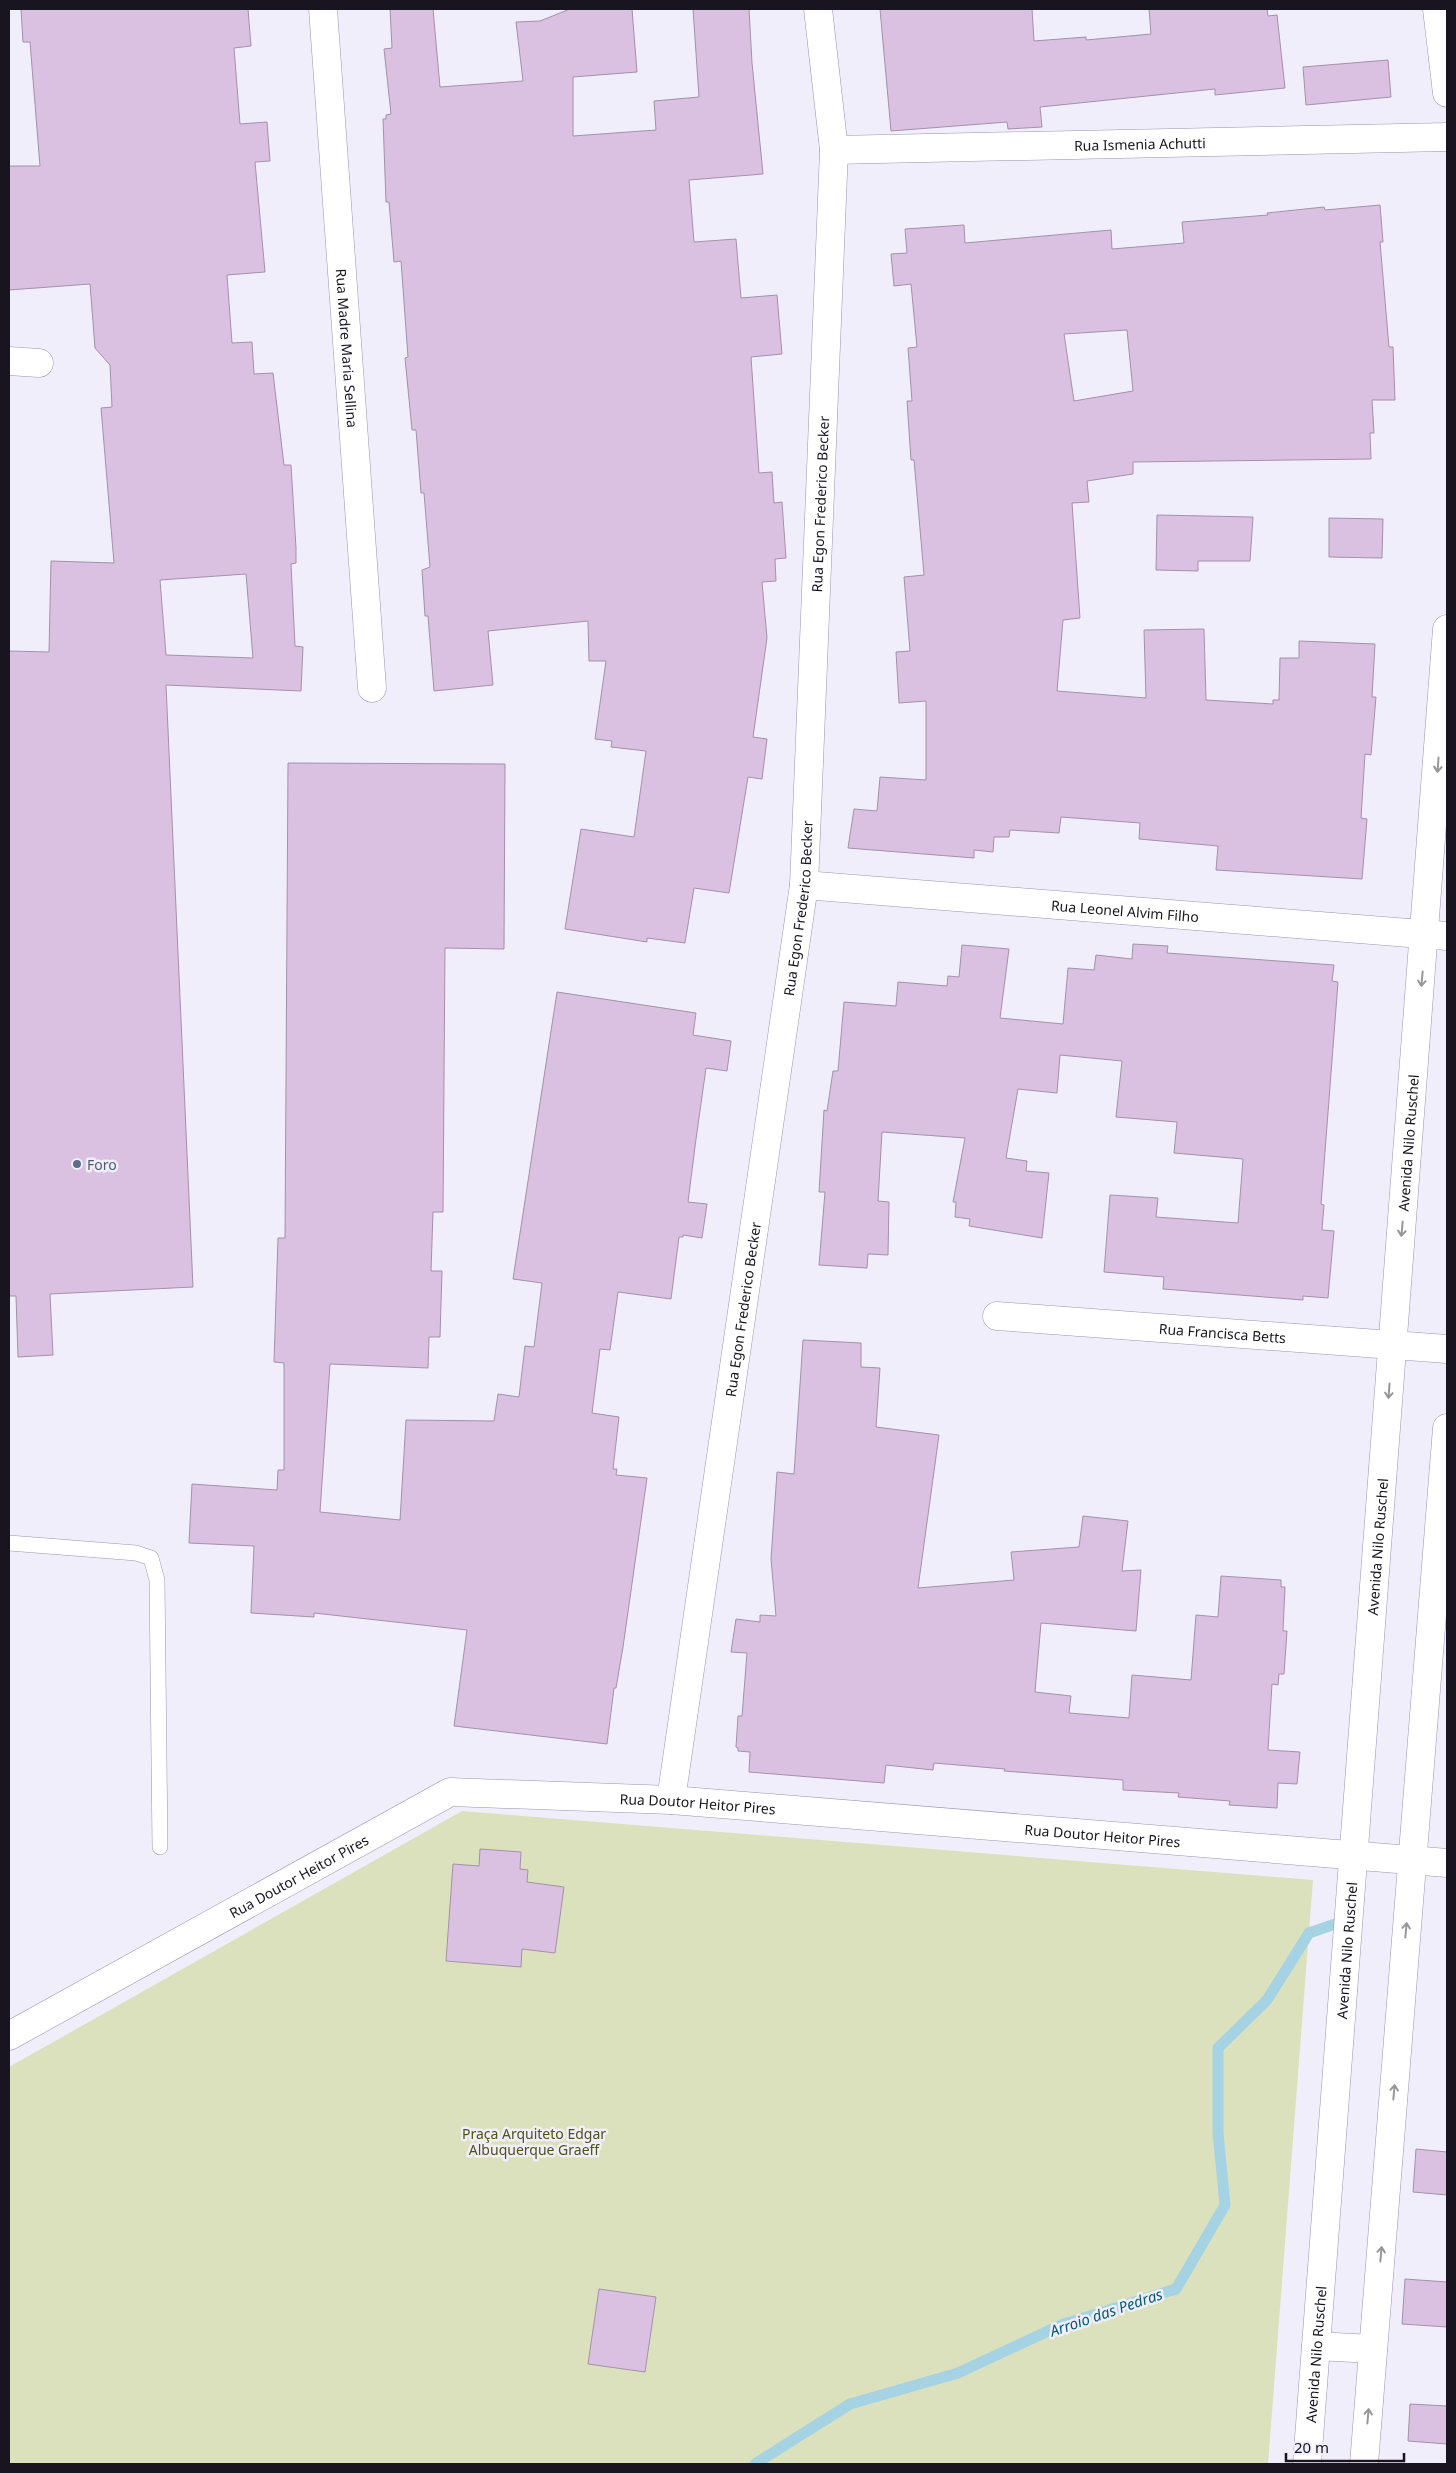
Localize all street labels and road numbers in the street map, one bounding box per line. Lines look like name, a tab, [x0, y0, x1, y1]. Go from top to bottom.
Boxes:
street label: Rua Ismenia Achutti	[1074, 133, 1206, 154]
street label: Rua Madre Maria Sellina	[332, 268, 363, 428]
street label: Rua Egon Frederico Becker	[806, 415, 833, 593]
street label: Rua Egon Frederico Becker	[779, 820, 816, 997]
street label: Rua Leonel Alvim Filho	[1050, 895, 1200, 926]
street label: Avenida Nilo Ruschel	[1393, 1074, 1422, 1212]
street label: Rua Egon Frederico Becker	[720, 1220, 764, 1398]
street label: Rua Francisca Betts	[1158, 1318, 1287, 1347]
street label: Avenida Nilo Ruschel	[1362, 1477, 1392, 1616]
street label: Rua Doutor Heitor Pires	[619, 1789, 777, 1818]
street label: Rua Doutor Heitor Pires	[1024, 1819, 1181, 1851]
street label: Rua Doutor Heitor Pires	[226, 1829, 372, 1922]
street label: Avenida Nilo Ruschel	[1331, 1881, 1361, 2020]
street label: Avenida Nilo Ruschel	[1301, 2285, 1330, 2424]

